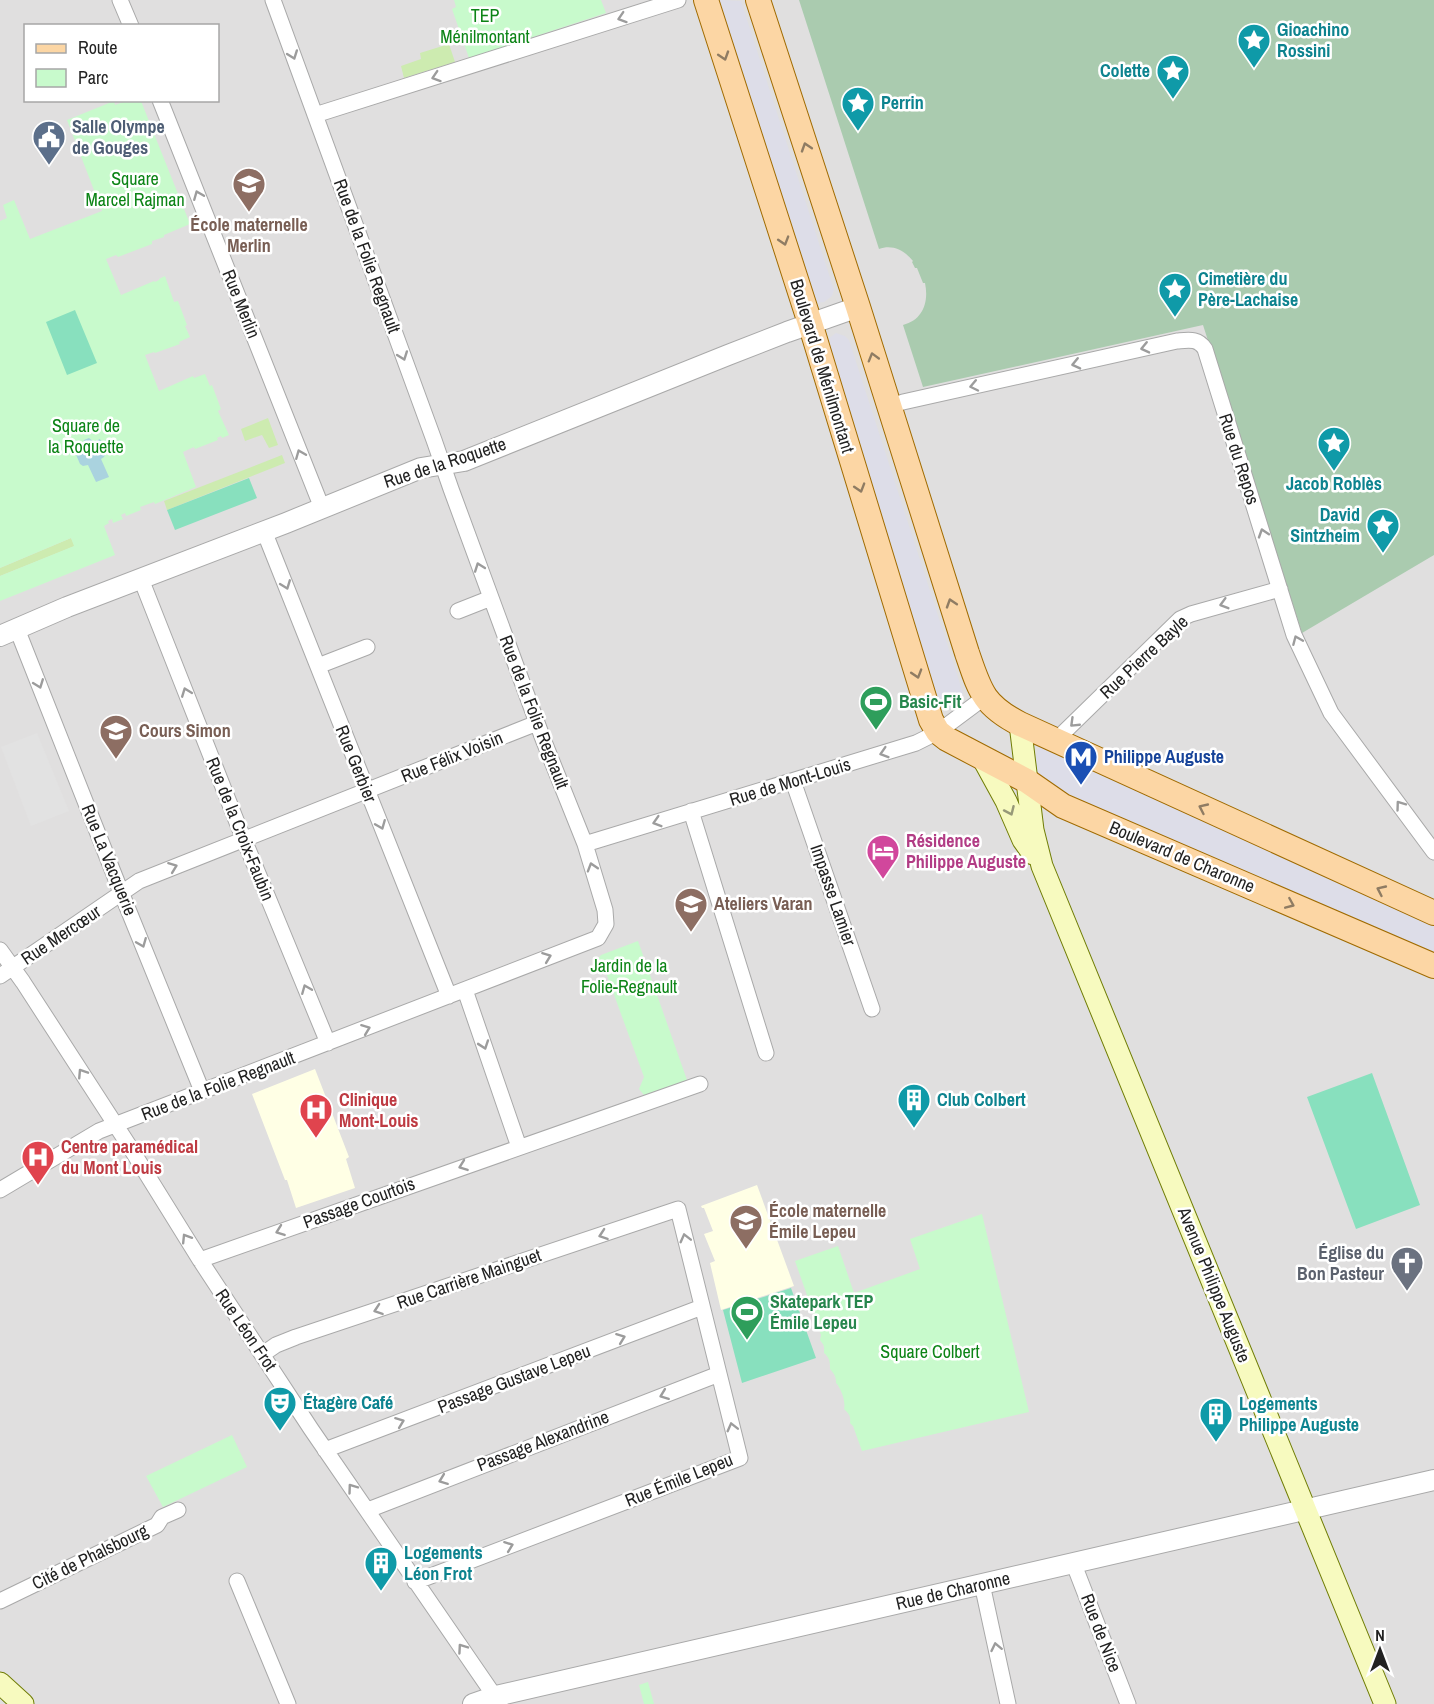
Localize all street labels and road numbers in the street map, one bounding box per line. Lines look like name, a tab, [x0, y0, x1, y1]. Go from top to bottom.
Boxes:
street label: Rue de la Folie Regnault	[328, 175, 407, 336]
street label: Rue Merlin	[216, 266, 267, 342]
street label: Boulevard de Ménilmontant	[784, 276, 861, 456]
street label: Rue du Repos	[1213, 410, 1266, 508]
street label: Rue de la Roquette	[381, 431, 509, 494]
street label: Rue Pierre Bayle	[1094, 609, 1193, 704]
street label: Rue de la Folie Regnault	[494, 631, 575, 792]
street label: Rue Gerbier	[330, 721, 383, 806]
street label: Rue Félix Voisin	[397, 725, 506, 788]
street label: Rue de Mont-Louis	[726, 751, 854, 812]
street label: Rue de la Croix-Faubin	[200, 753, 281, 904]
street label: Rue La Vacquerie	[76, 800, 143, 919]
street label: Boulevard de Charonne	[1106, 815, 1259, 899]
street label: Impasse Lamier	[804, 841, 863, 949]
street label: Rue Mercœur	[16, 899, 106, 970]
street label: Rue de la Folie Regnault	[137, 1045, 298, 1126]
street label: Passage Courtois	[299, 1171, 418, 1234]
street label: Avenue Philippe Auguste	[1171, 1202, 1257, 1366]
street label: Rue Carrière Mainguet	[393, 1242, 544, 1315]
street label: Rue Léon Frot	[210, 1284, 283, 1376]
street label: Passage Gustave Lepeu	[434, 1338, 594, 1419]
street label: Passage Alexandrine	[473, 1404, 612, 1477]
street label: Rue Émile Lepeu	[621, 1447, 736, 1512]
street label: Cité de Phalsbourg	[28, 1517, 153, 1595]
street label: Rue de Charonne	[893, 1565, 1012, 1616]
street label: Rue de Nice	[1075, 1590, 1128, 1676]

